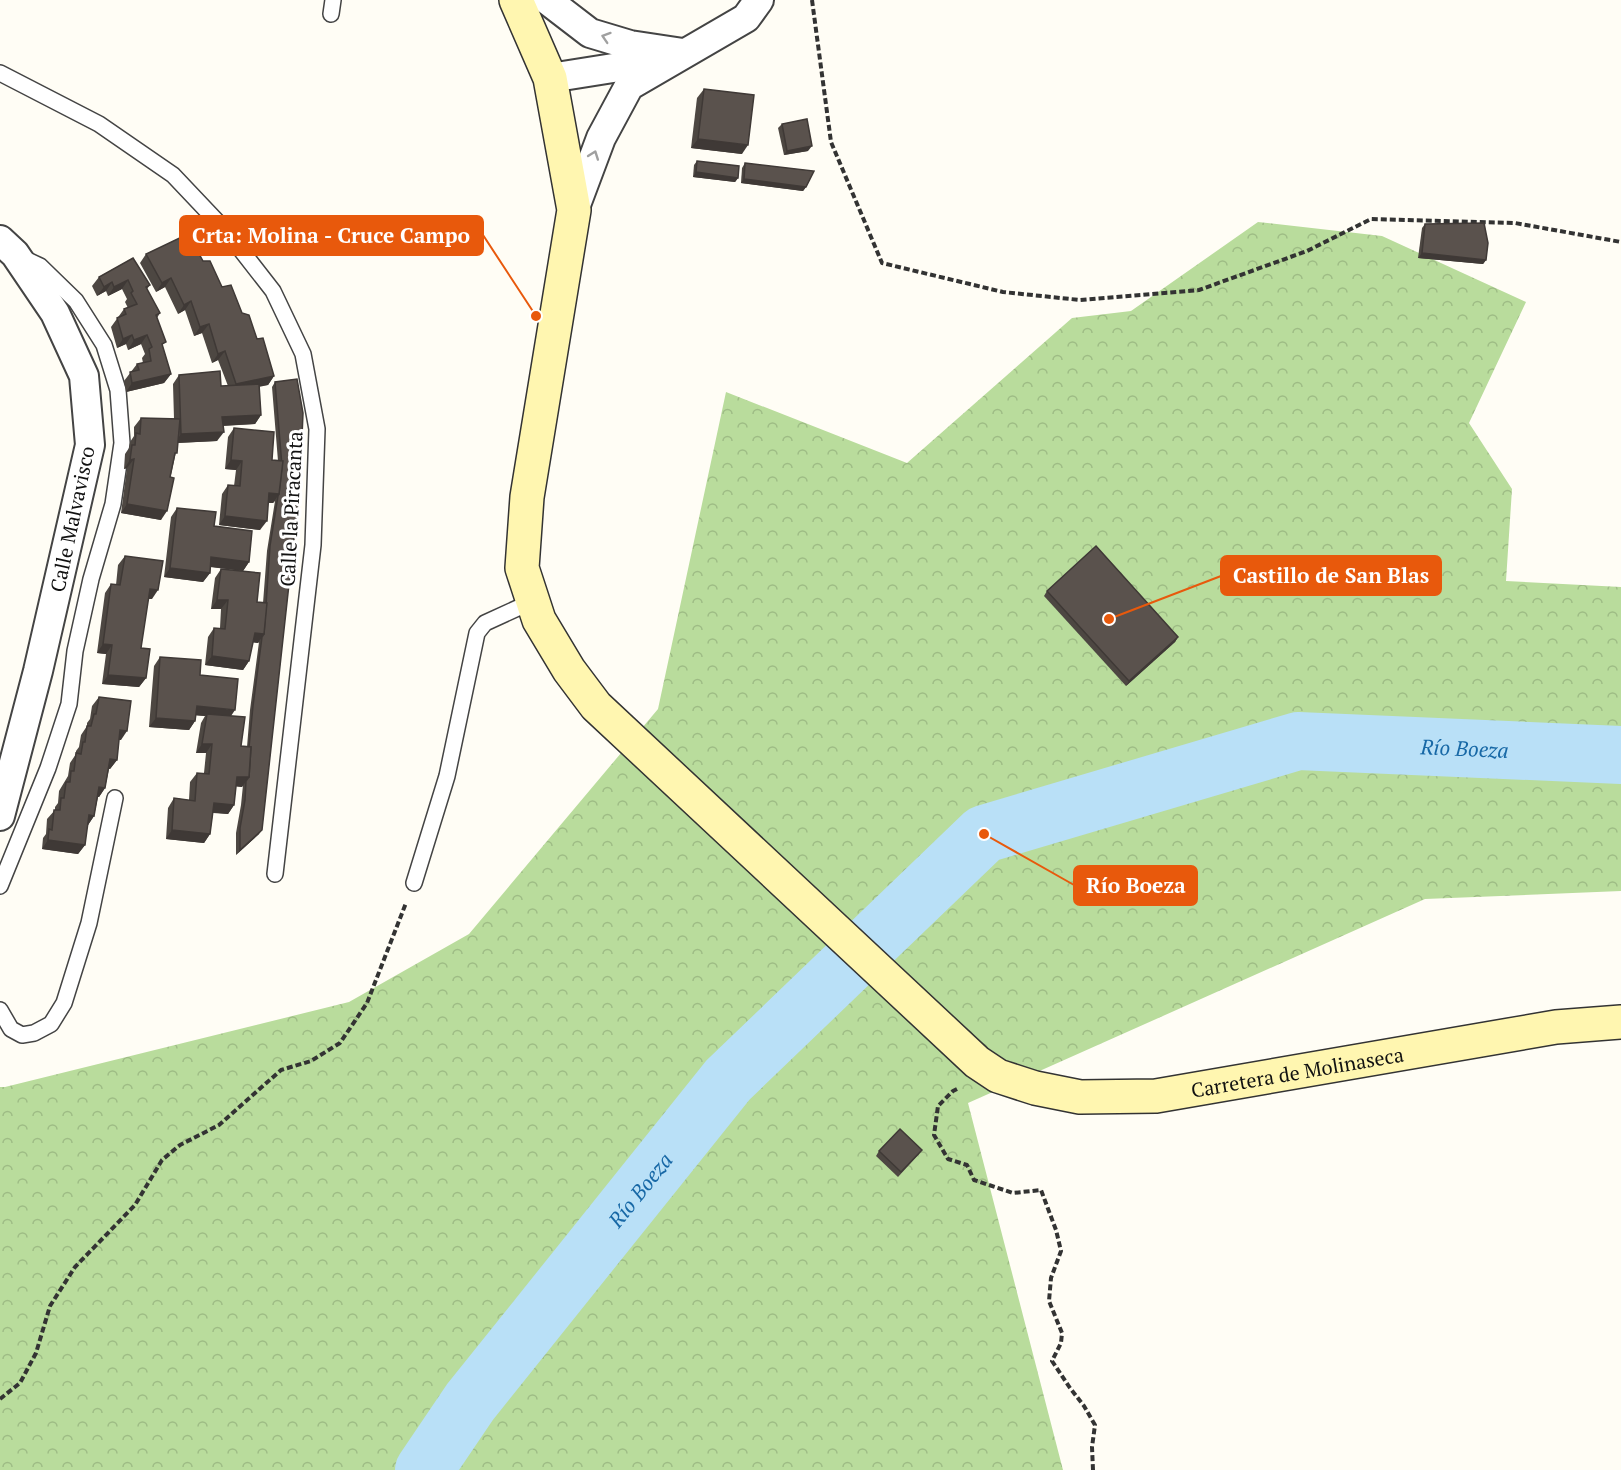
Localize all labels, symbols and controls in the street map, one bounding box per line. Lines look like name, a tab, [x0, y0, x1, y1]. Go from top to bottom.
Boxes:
one-way arrow	[601, 32, 612, 45]
one-way arrow	[587, 151, 599, 162]
callout: Crta: Molina - Cruce Campo	[180, 216, 483, 255]
text: Crta: Molina - Cruce Campo	[192, 221, 470, 249]
street label: Calle la Piracanta	[273, 431, 309, 587]
street label: Calle Malvavisco	[43, 444, 101, 594]
callout: Castillo de San Blas	[1221, 556, 1441, 595]
text: Castillo de San Blas	[1233, 561, 1429, 589]
water label: Río Boeza	[1419, 732, 1509, 764]
callout: Río Boeza	[1074, 866, 1197, 905]
text: Río Boeza	[1086, 871, 1186, 899]
street label: Carretera de Molinaseca	[1189, 1040, 1406, 1103]
water label: Río Boeza	[601, 1147, 679, 1234]

